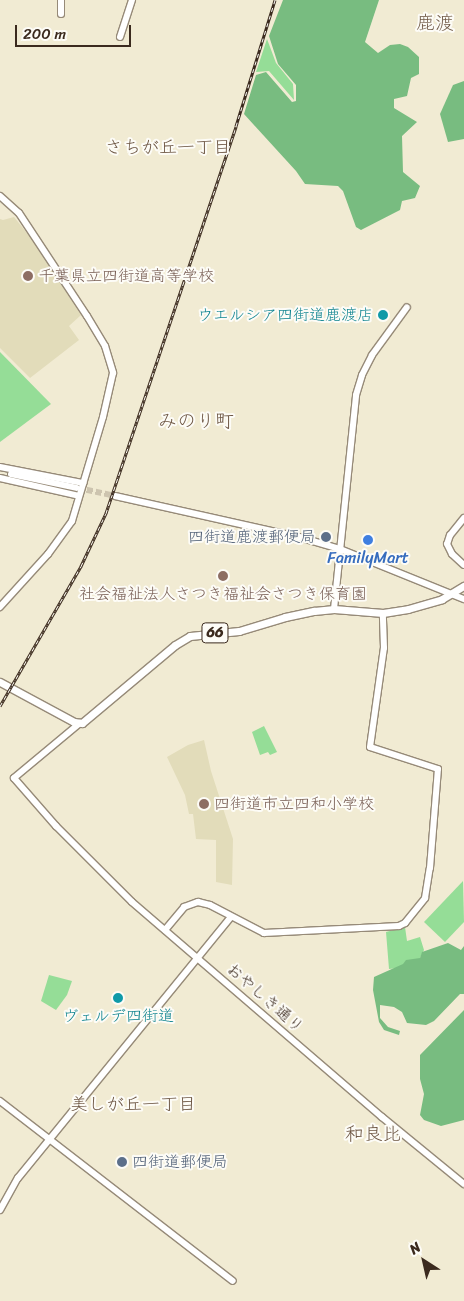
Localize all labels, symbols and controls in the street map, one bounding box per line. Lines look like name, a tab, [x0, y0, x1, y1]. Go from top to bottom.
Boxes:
district label: 鹿渡	[416, 12, 454, 34]
scale bar	[18, 15, 134, 47]
text: 200 m	[23, 21, 66, 47]
district label: さちが丘一丁目	[105, 136, 231, 158]
place label: 千葉県立四街道高等学校	[38, 266, 214, 286]
marker: 千葉県立四街道高等学校	[22, 270, 34, 282]
place label: ウエルシア四街道鹿渡店	[197, 305, 373, 325]
marker: ウエルシア四街道鹿渡店	[377, 309, 389, 321]
district label: みのり町	[158, 410, 234, 432]
place label: 四街道鹿渡郵便局	[188, 527, 316, 547]
marker: 四街道鹿渡郵便局	[320, 531, 332, 543]
marker: FamilyMart	[362, 534, 374, 546]
place label: FamilyMart	[327, 548, 409, 568]
marker: 社会福祉法人さつき福祉会さつき保育園	[217, 570, 229, 582]
place label: 社会福祉法人さつき福祉会さつき保育園	[79, 584, 367, 604]
road number: 66	[201, 620, 229, 646]
place label: 四街道市立四和小学校	[214, 794, 374, 814]
marker: 四街道市立四和小学校	[198, 798, 210, 810]
street label: おやしき通り	[222, 959, 308, 1037]
marker: ヴェルデ四街道	[112, 992, 124, 1004]
place label: ヴェルデ四街道	[62, 1006, 174, 1026]
district label: 美しが丘一丁目	[70, 1093, 196, 1115]
district label: 和良比	[345, 1123, 401, 1145]
place label: 四街道郵便局	[132, 1152, 228, 1172]
marker: 四街道郵便局	[116, 1156, 128, 1168]
text: N	[404, 1235, 426, 1261]
north arrow	[399, 1236, 449, 1286]

